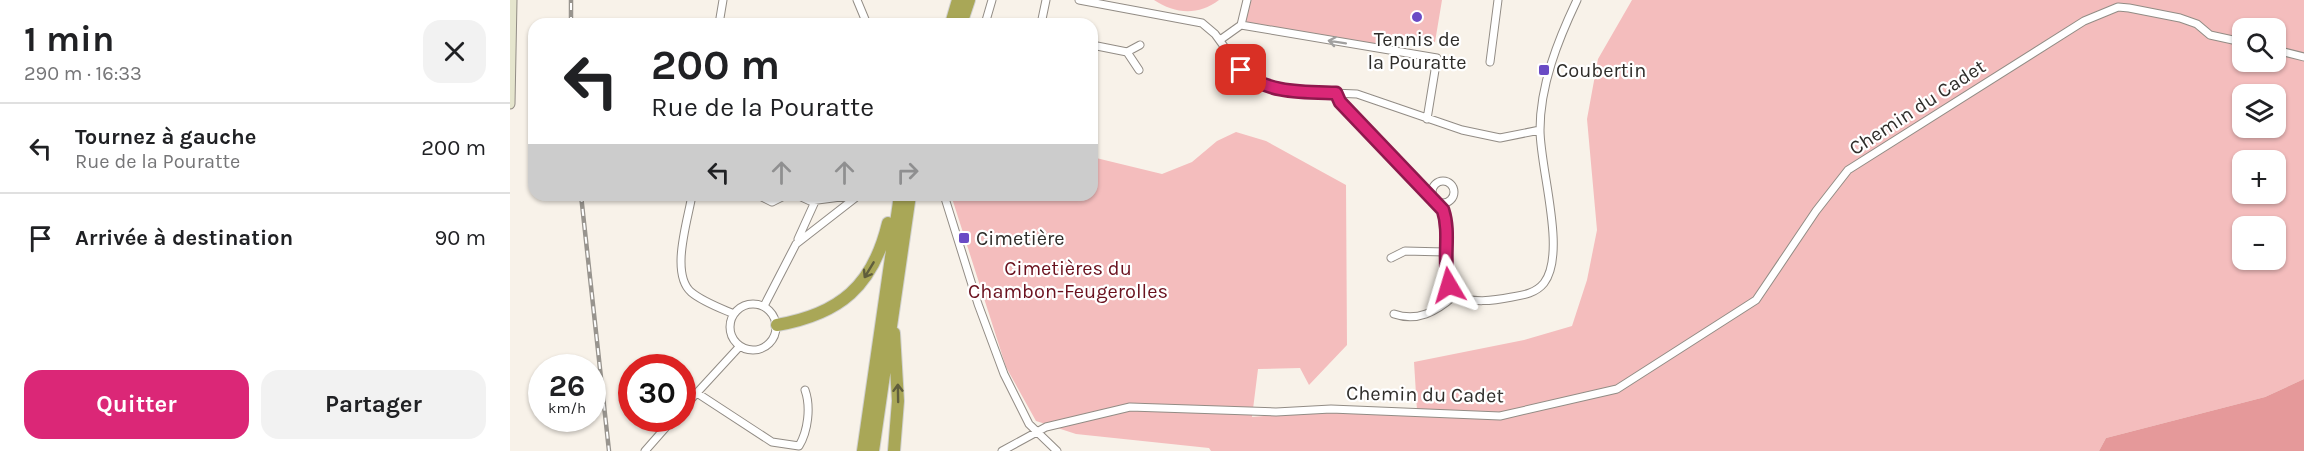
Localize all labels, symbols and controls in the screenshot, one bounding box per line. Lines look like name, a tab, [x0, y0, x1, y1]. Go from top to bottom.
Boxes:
marker: Tennis de la Pouratte	[1410, 10, 1424, 24]
text: 1 min	[24, 18, 114, 60]
map controls	[2232, 18, 2286, 270]
button: search	[2232, 18, 2286, 72]
button: close	[423, 20, 486, 83]
place label: Tennis de la Pouratte	[1367, 28, 1467, 74]
one-way arrow	[1327, 36, 1347, 47]
text: 200 m	[651, 40, 780, 90]
icon: left	[552, 42, 630, 120]
pin	[1215, 44, 1266, 95]
icon: arrive	[1224, 53, 1257, 86]
street label: Chemin du Cadet	[1845, 55, 1990, 160]
place label: Coubertin	[1556, 59, 1646, 82]
text: 290 m · 16:33	[24, 62, 142, 85]
marker: Coubertin	[1537, 63, 1551, 77]
button: layers	[2232, 84, 2286, 138]
text: Rue de la Pouratte	[651, 91, 874, 123]
text: Tournez à gauche	[75, 124, 256, 150]
icon: left	[24, 132, 57, 165]
text: 200 m	[421, 135, 486, 161]
text: Rue de la Pouratte	[75, 150, 240, 173]
button: +	[2232, 150, 2286, 204]
icon: left	[702, 156, 735, 189]
icon: ahead	[765, 156, 798, 189]
icon: ahead	[828, 156, 861, 189]
icon: right	[891, 156, 924, 189]
button: −	[2232, 216, 2286, 270]
icon: arrive	[24, 222, 57, 255]
text: Arrivée à destination	[75, 225, 293, 251]
text: 90 m	[434, 225, 486, 251]
place label: Cimetière	[976, 227, 1064, 250]
marker: Cimetière	[957, 231, 971, 245]
position arrow	[1417, 253, 1481, 317]
park label: Cimetières du Chambon-Feugerolles	[968, 257, 1168, 303]
one-way arrow	[863, 261, 875, 278]
speed limit sign: 30	[618, 354, 696, 432]
text: 26	[549, 368, 585, 404]
button: Quitter	[24, 370, 249, 439]
button: Partager	[261, 370, 486, 439]
street label: Chemin du Cadet	[1346, 382, 1505, 407]
one-way arrow	[892, 383, 904, 403]
text: km/h	[548, 399, 586, 417]

